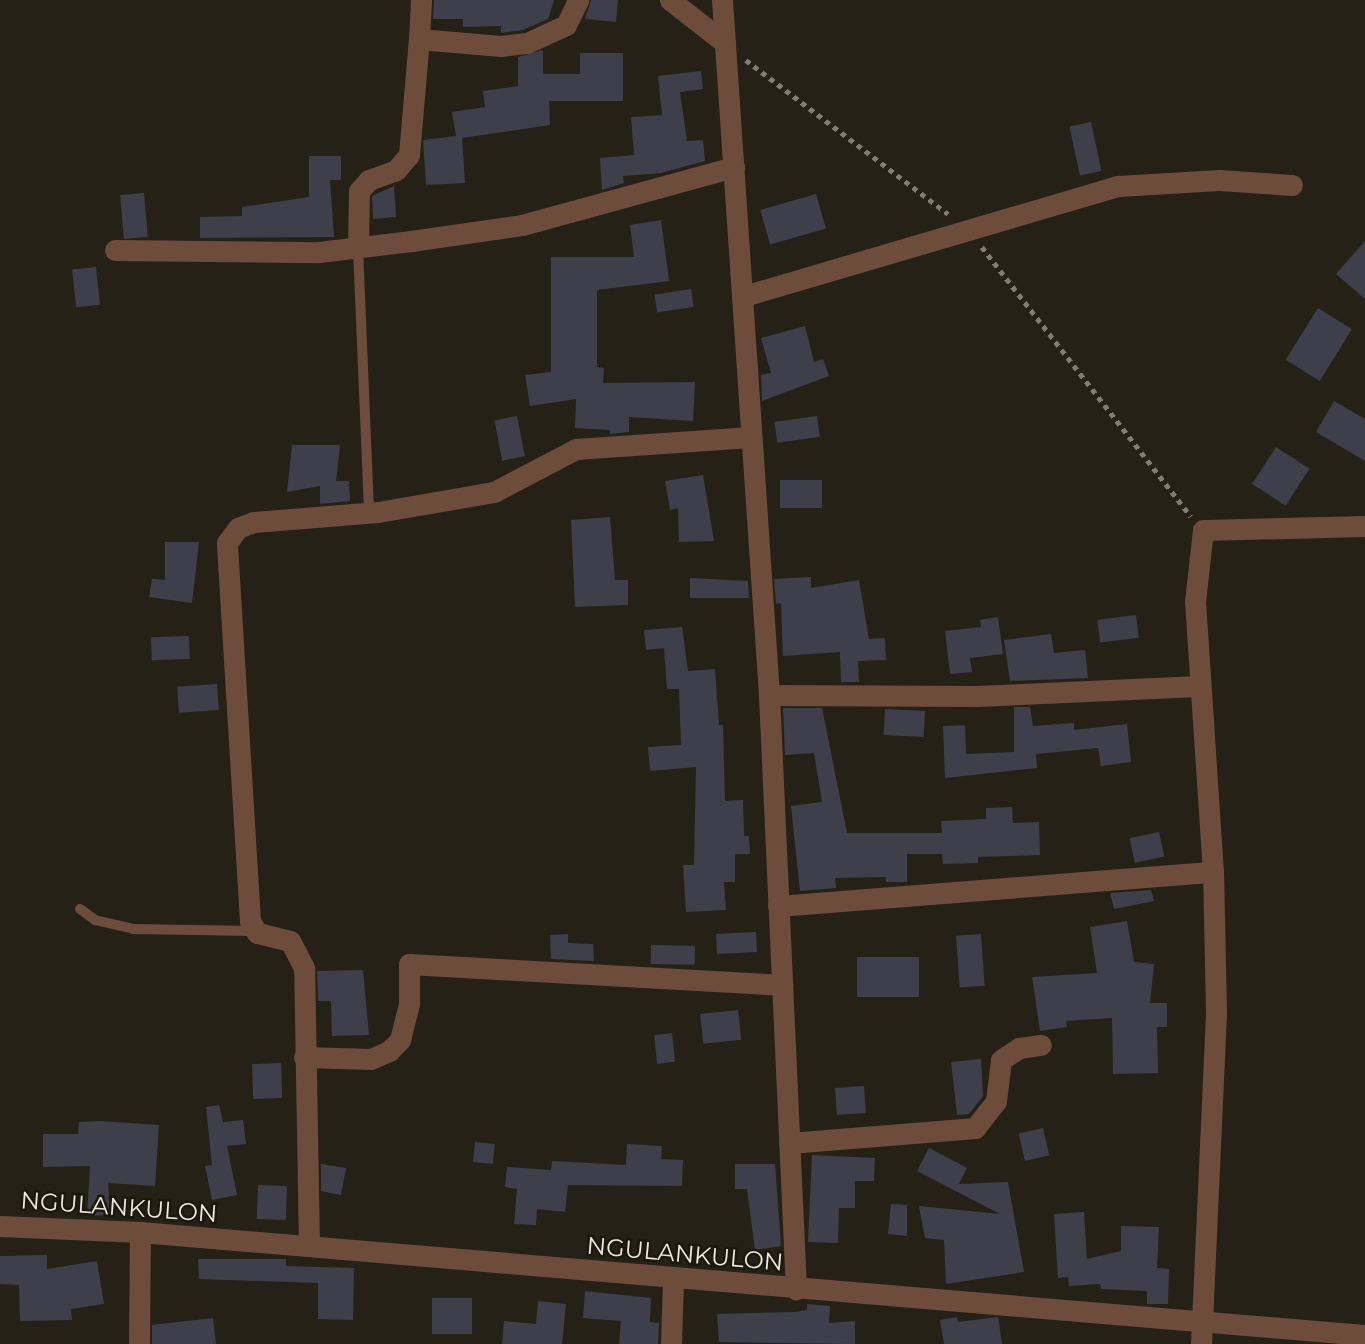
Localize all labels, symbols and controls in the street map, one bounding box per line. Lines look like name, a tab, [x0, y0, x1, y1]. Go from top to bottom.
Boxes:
street label: NGULANKULON	[20, 1186, 218, 1228]
street label: NGULANKULON	[586, 1231, 784, 1277]

